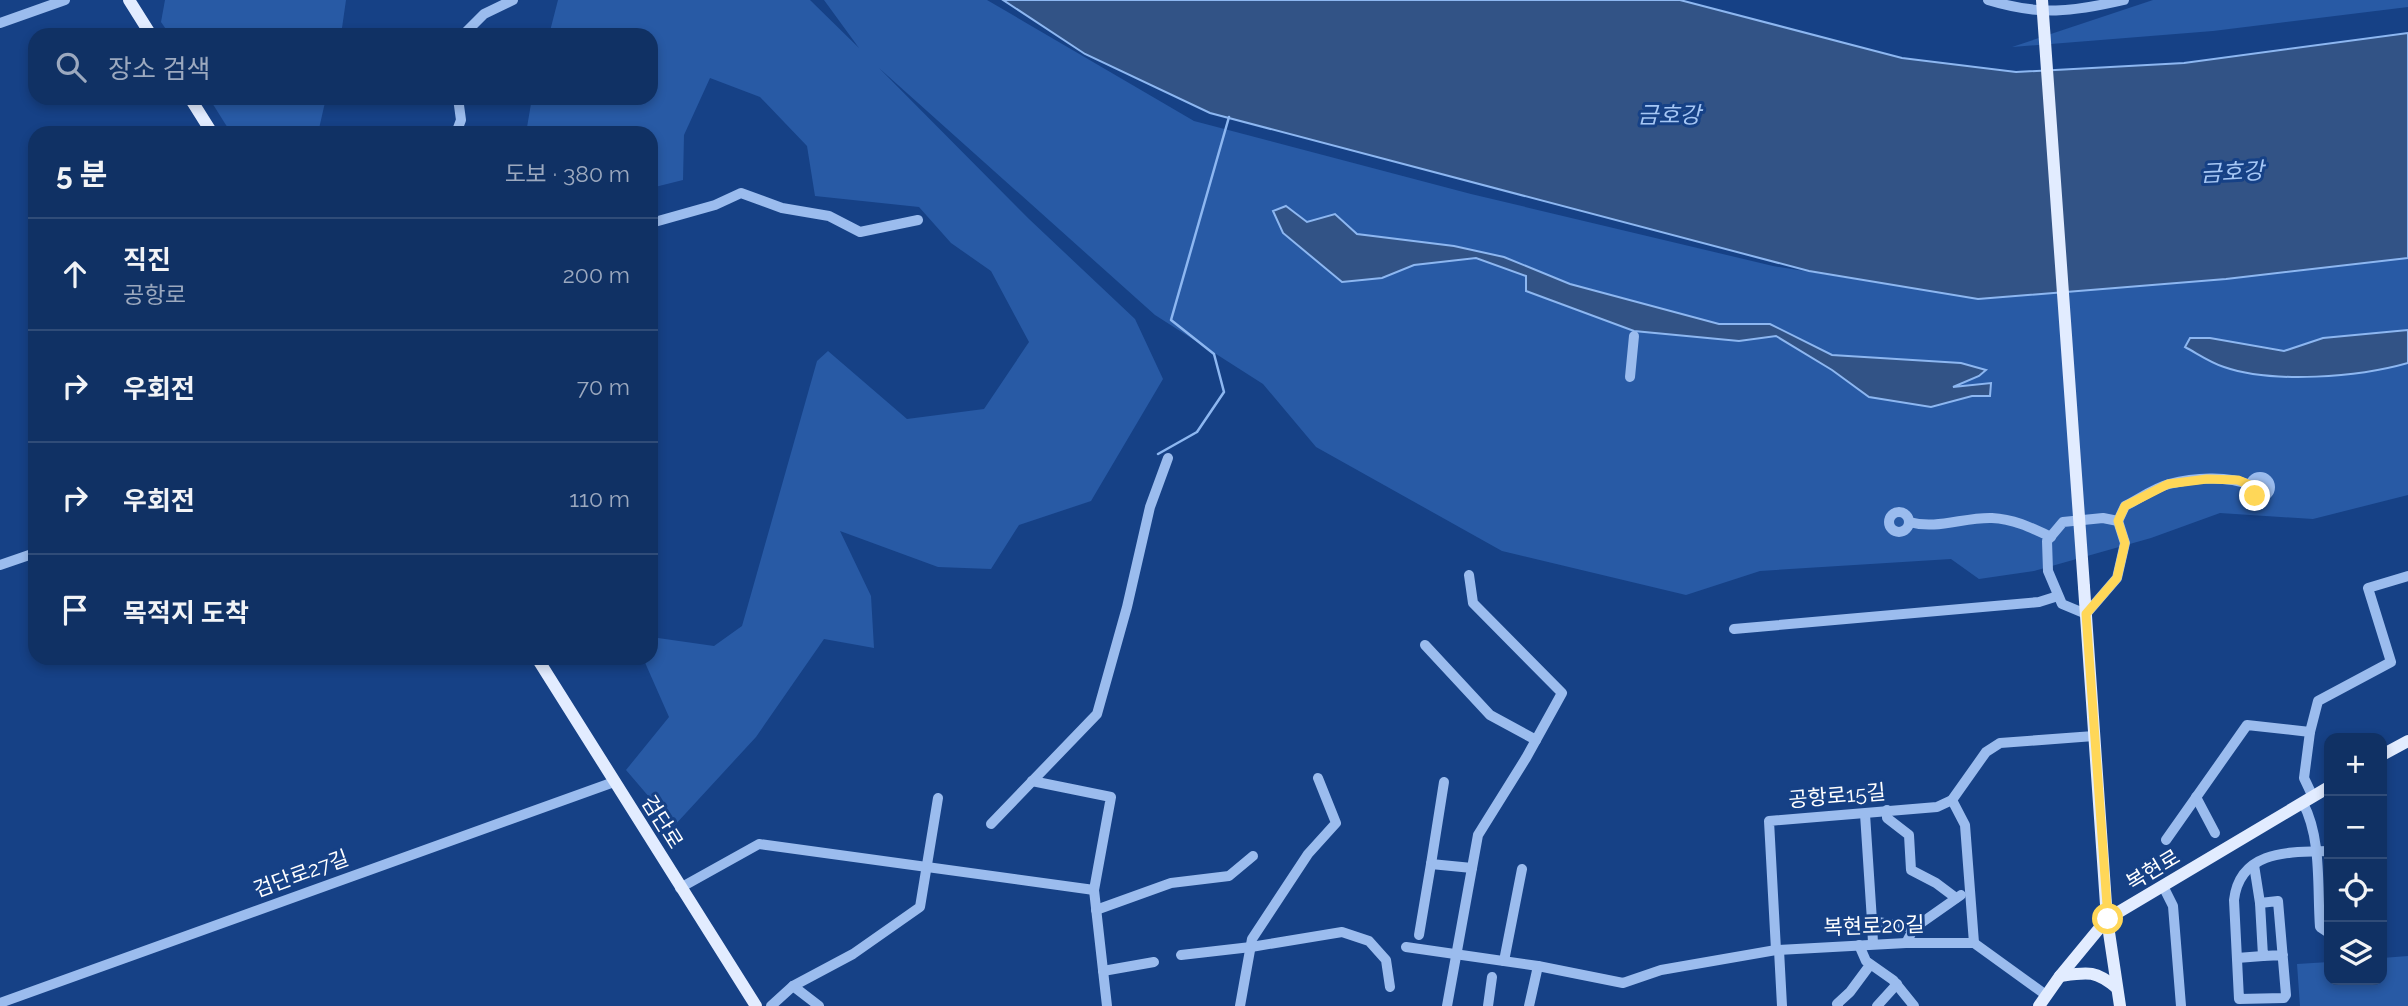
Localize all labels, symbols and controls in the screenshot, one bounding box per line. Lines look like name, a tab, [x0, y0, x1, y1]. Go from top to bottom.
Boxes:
search box	[28, 28, 658, 105]
icon: search	[52, 48, 90, 86]
text: 장소 검색	[108, 54, 210, 84]
water label: 금호강	[1637, 101, 1704, 128]
water label: 금호강	[2200, 156, 2267, 187]
text: 5 분	[56, 157, 107, 192]
text: 도보 · 380 m	[505, 160, 630, 187]
text: 직진	[123, 245, 171, 275]
icon: ahead	[56, 255, 94, 293]
text: 200 m	[563, 261, 630, 288]
text: 공항로	[123, 281, 186, 308]
icon: right	[56, 367, 94, 405]
text: 70 m	[577, 373, 630, 400]
text: 우회전	[123, 374, 195, 404]
icon: right	[56, 479, 94, 517]
route end	[2239, 480, 2270, 511]
text: 110 m	[569, 485, 630, 512]
text: 우회전	[123, 486, 195, 516]
icon: arrive	[56, 591, 94, 629]
text: 목적지 도착	[123, 598, 249, 628]
map controls	[2324, 733, 2387, 985]
button: +	[2324, 733, 2387, 796]
street label: 공항로15길	[1787, 779, 1887, 812]
street label: 검단로	[636, 791, 688, 853]
button: −	[2324, 796, 2387, 859]
street label: 복현로	[2121, 844, 2184, 895]
street label: 검단로27길	[250, 845, 352, 902]
button: locate	[2324, 859, 2387, 922]
route start	[2092, 903, 2123, 934]
street label: 복현로20길	[1823, 911, 1925, 940]
button: layers	[2324, 922, 2387, 985]

